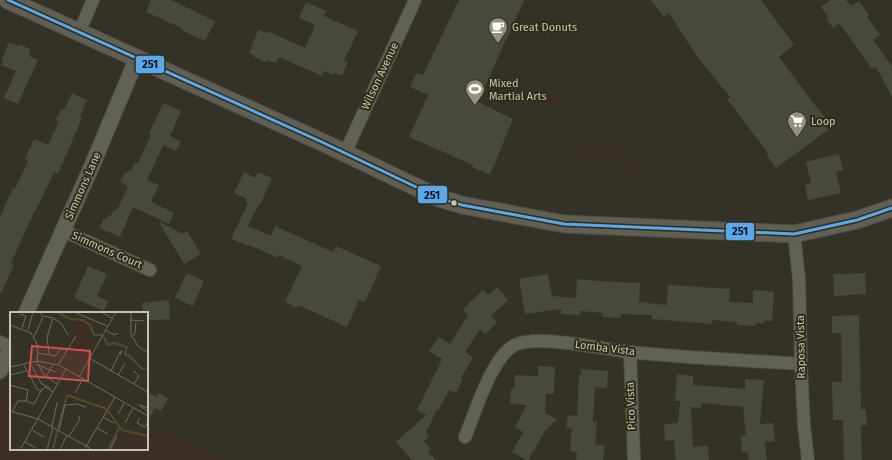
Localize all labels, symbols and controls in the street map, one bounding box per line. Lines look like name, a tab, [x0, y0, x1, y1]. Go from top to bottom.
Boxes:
cafe icon: Great Donuts	[487, 16, 509, 44]
place label: Great Donuts	[512, 21, 577, 34]
street label: Wilson Avenue	[359, 40, 401, 112]
line badge: 251	[135, 55, 165, 74]
text: 251	[142, 58, 158, 71]
place label: Mixed Martial Arts	[489, 77, 547, 103]
sports icon: Mixed Martial Arts	[464, 78, 486, 106]
supermarket icon: Loop	[786, 110, 808, 138]
place label: Loop	[811, 115, 836, 128]
street label: Simmons Lane	[62, 150, 104, 222]
line badge: 251	[417, 185, 448, 204]
text: 251	[424, 189, 440, 202]
unlabelled marker	[449, 198, 459, 208]
line badge: 251	[725, 222, 755, 241]
text: 251	[732, 225, 748, 238]
street label: Simmons Court	[70, 229, 144, 271]
inset map	[10, 312, 148, 450]
street label: Raposa Vista	[794, 315, 808, 379]
street label: Lomba Vista	[574, 338, 636, 358]
street label: Pico Vista	[624, 382, 638, 430]

